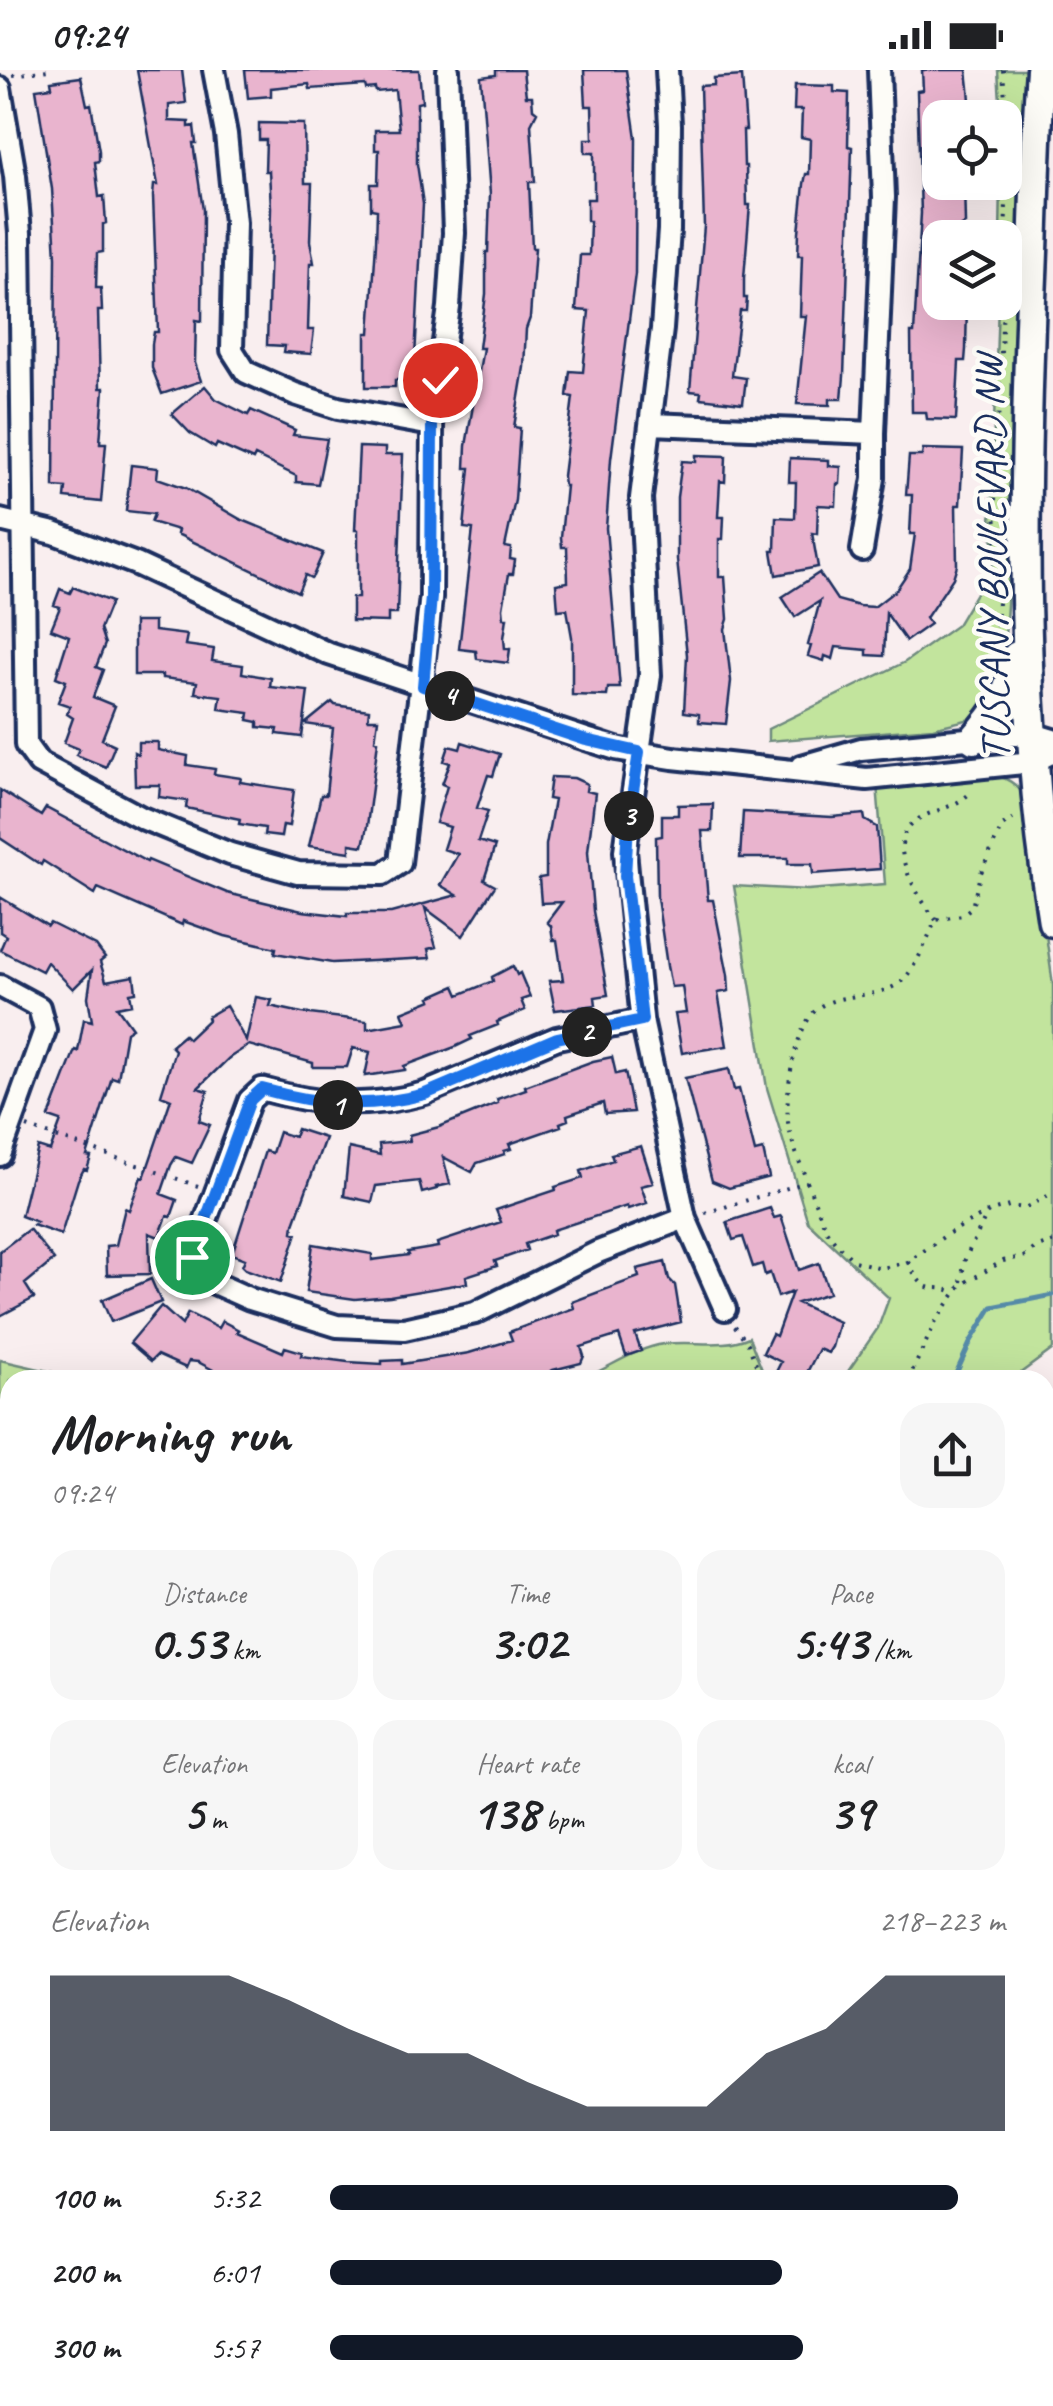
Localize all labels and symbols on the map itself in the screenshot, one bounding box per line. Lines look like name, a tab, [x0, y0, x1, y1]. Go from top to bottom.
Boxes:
pin	[398, 338, 483, 423]
street label: TUSCANY BOULEVARD NW	[962, 349, 1022, 760]
pin: 4	[425, 671, 475, 721]
pin: 3	[604, 791, 654, 841]
pin: 2	[562, 1007, 612, 1057]
pin: 1	[313, 1080, 363, 1130]
pin	[150, 1215, 235, 1300]

